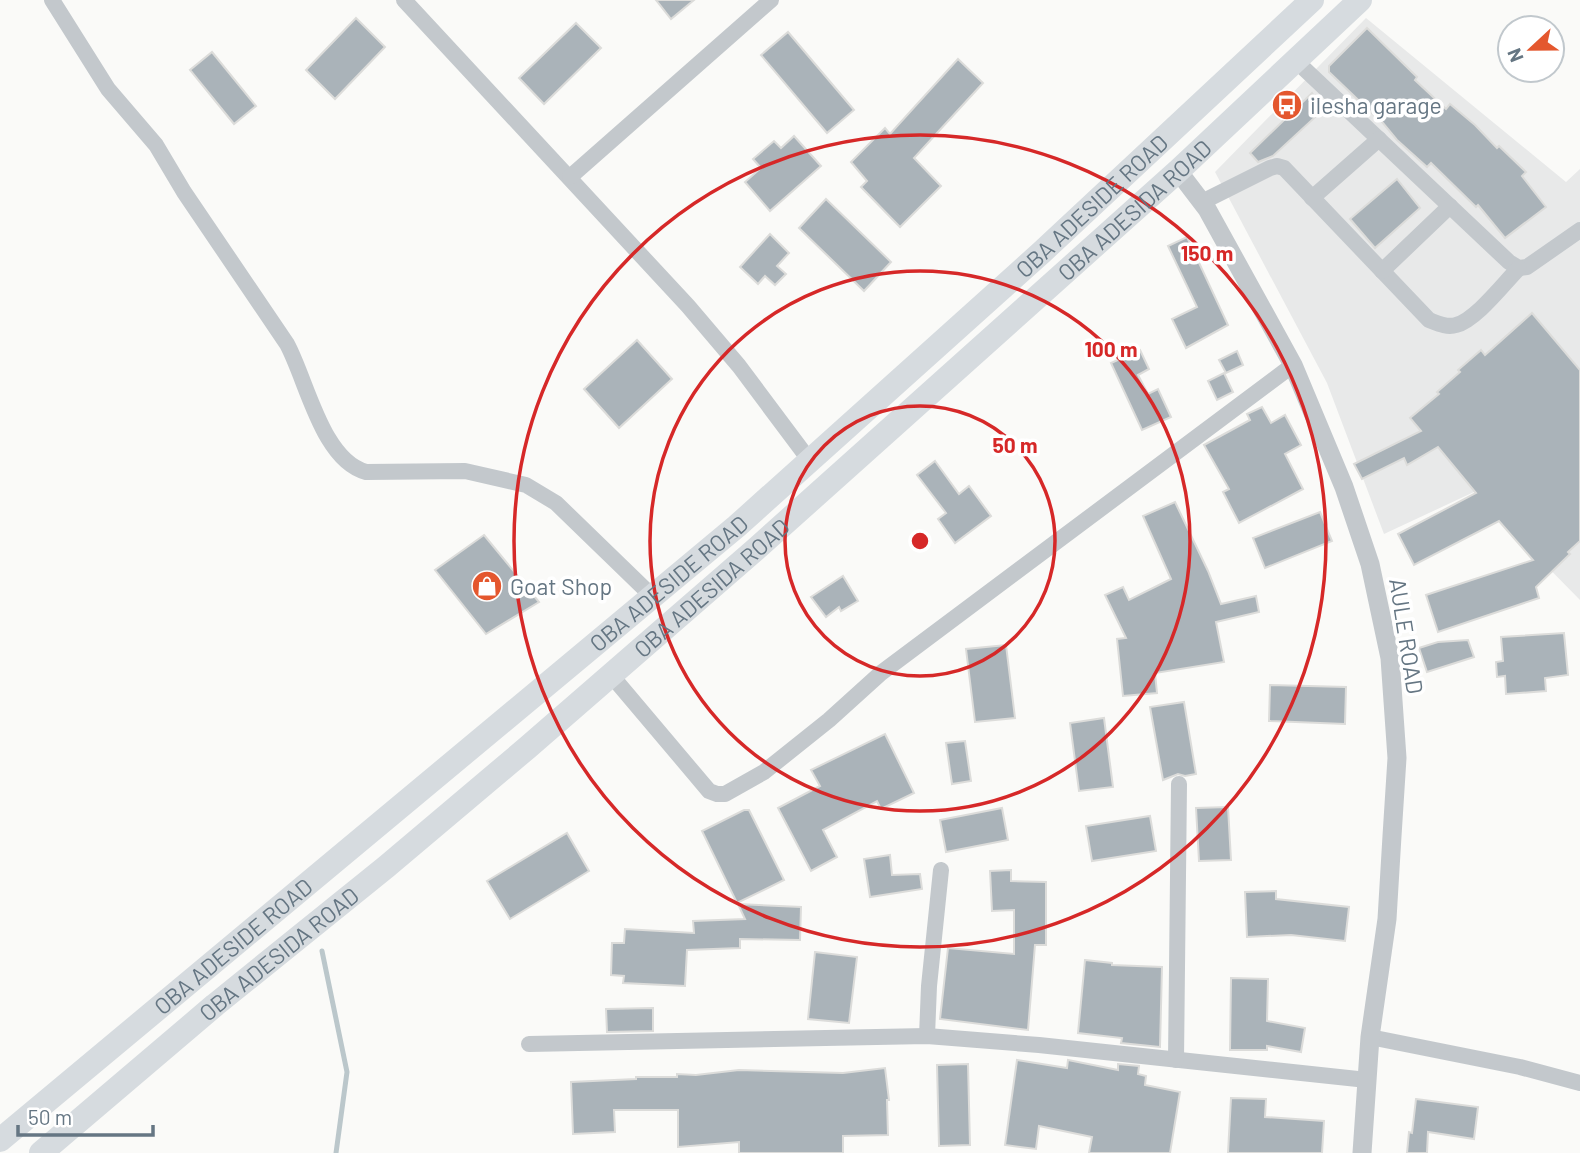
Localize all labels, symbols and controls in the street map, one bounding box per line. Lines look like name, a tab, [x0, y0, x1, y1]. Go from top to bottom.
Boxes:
north arrow	[1496, 14, 1566, 84]
text: N	[1502, 45, 1528, 66]
bus stop icon: ilesha garage	[1270, 88, 1304, 122]
place label: ilesha garage	[1310, 91, 1442, 119]
street label: OBA ADESIDE ROAD	[1010, 128, 1173, 283]
street label: OBA ADESIDA ROAD	[1052, 133, 1217, 286]
text: 150 m	[1181, 240, 1233, 265]
text: 100 m	[1084, 336, 1138, 361]
text: 50 m	[992, 432, 1038, 457]
street label: OBA ADESIDE ROAD	[584, 509, 753, 657]
street label: OBA ADESIDA ROAD	[628, 512, 795, 663]
centre of rings	[908, 529, 932, 553]
shop icon: Goat Shop	[470, 569, 504, 603]
place label: Goat Shop	[510, 572, 612, 600]
street label: AULE ROAD	[1384, 576, 1430, 696]
street label: OBA ADESIDE ROAD	[148, 872, 318, 1020]
street label: OBA ADESIDA ROAD	[193, 881, 364, 1027]
scale bar	[18, 1094, 152, 1138]
text: 50 m	[28, 1104, 72, 1129]

